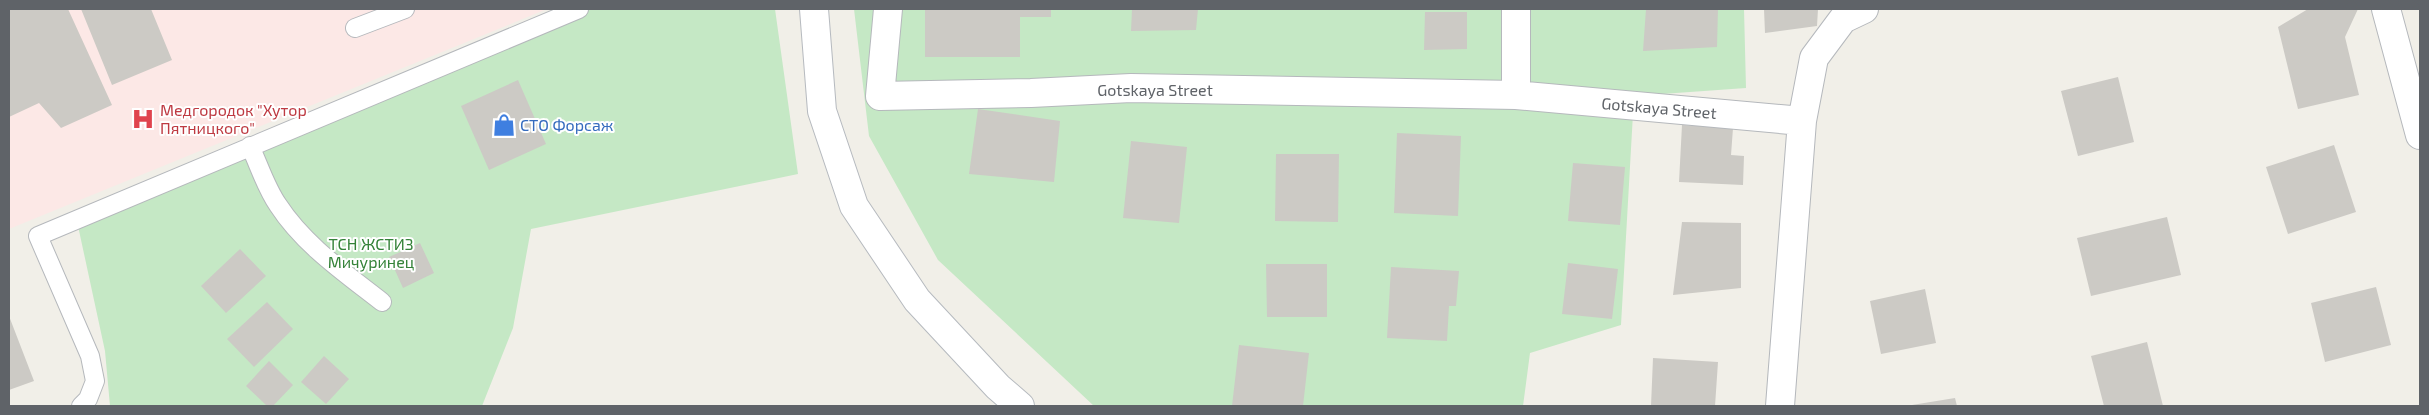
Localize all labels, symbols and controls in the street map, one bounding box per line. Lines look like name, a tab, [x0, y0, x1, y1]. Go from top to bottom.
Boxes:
street label: Gotskaya Street	[1097, 80, 1213, 99]
street label: Gotskaya Street	[1601, 93, 1717, 122]
place label: Медгородок "Хутор Пятницкого"	[160, 100, 307, 137]
hospital icon: Медгородок "Хутор Пятницкого"	[130, 106, 156, 132]
shop icon: СТО Форсаж	[491, 112, 517, 138]
place label: СТО Форсаж	[520, 115, 614, 134]
park label: ТСН ЖСТИЗ Мичуринец	[328, 234, 414, 272]

